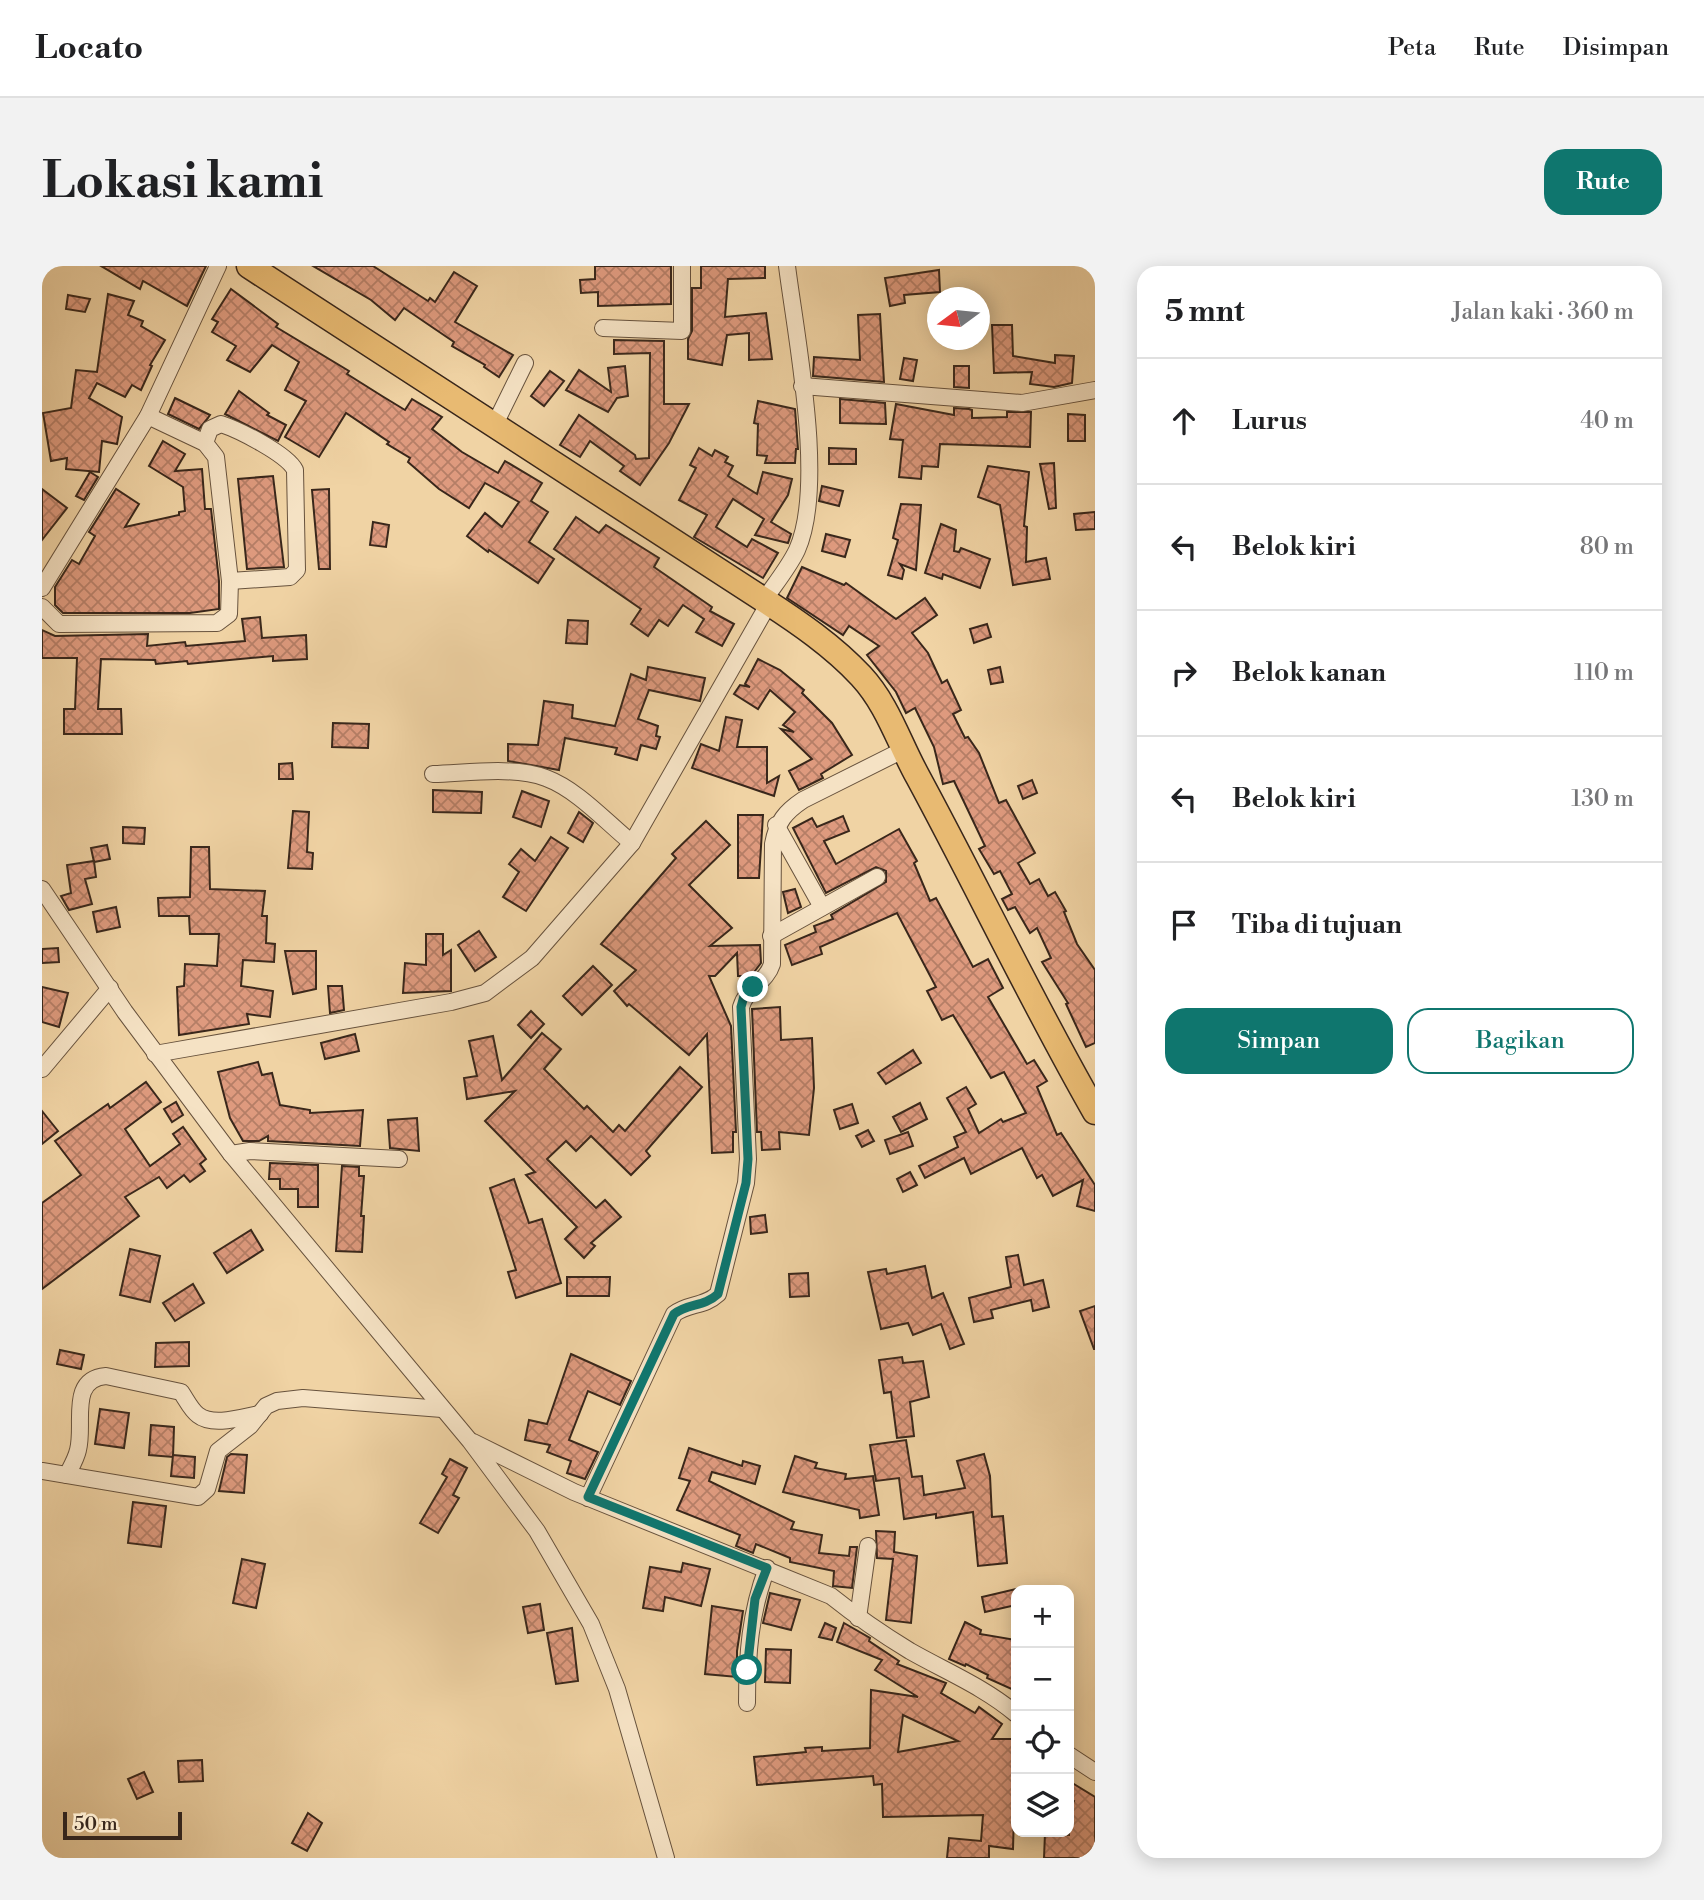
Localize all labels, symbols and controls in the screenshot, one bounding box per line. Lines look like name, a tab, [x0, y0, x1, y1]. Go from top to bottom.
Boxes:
text: Locato	[35, 28, 143, 69]
text: Peta	[1388, 33, 1436, 63]
text: Rute	[1474, 33, 1525, 63]
text: Disimpan	[1563, 33, 1669, 63]
button: Rute	[1544, 149, 1662, 215]
text: Lokasi kami	[42, 152, 324, 213]
north arrow	[927, 287, 990, 350]
text: 5 mnt	[1165, 293, 1245, 331]
text: Jalan kaki · 360 m	[1452, 298, 1634, 326]
icon: ahead	[1165, 402, 1203, 440]
text: Lurus	[1232, 405, 1307, 437]
text: 40 m	[1580, 407, 1634, 435]
icon: left	[1165, 528, 1203, 566]
text: Belok kiri	[1232, 531, 1356, 563]
text: 80 m	[1580, 533, 1634, 561]
icon: right	[1165, 654, 1203, 692]
text: Belok kanan	[1232, 657, 1386, 689]
text: 110 m	[1574, 659, 1634, 687]
icon: left	[1165, 780, 1203, 818]
text: Belok kiri	[1232, 783, 1356, 815]
text: 130 m	[1571, 785, 1634, 813]
icon: arrive	[1165, 906, 1203, 944]
text: Tiba di tujuan	[1232, 909, 1402, 941]
route end	[737, 971, 768, 1002]
button: Simpan	[1165, 1008, 1393, 1074]
button: Bagikan	[1407, 1008, 1634, 1074]
map controls	[1011, 1585, 1074, 1837]
button: +	[1011, 1585, 1074, 1648]
button: −	[1011, 1648, 1074, 1711]
route start	[731, 1654, 762, 1685]
button: locate	[1011, 1711, 1074, 1774]
button: layers	[1011, 1774, 1074, 1837]
scale bar	[63, 1809, 182, 1841]
text: 50 m	[74, 1812, 118, 1836]

